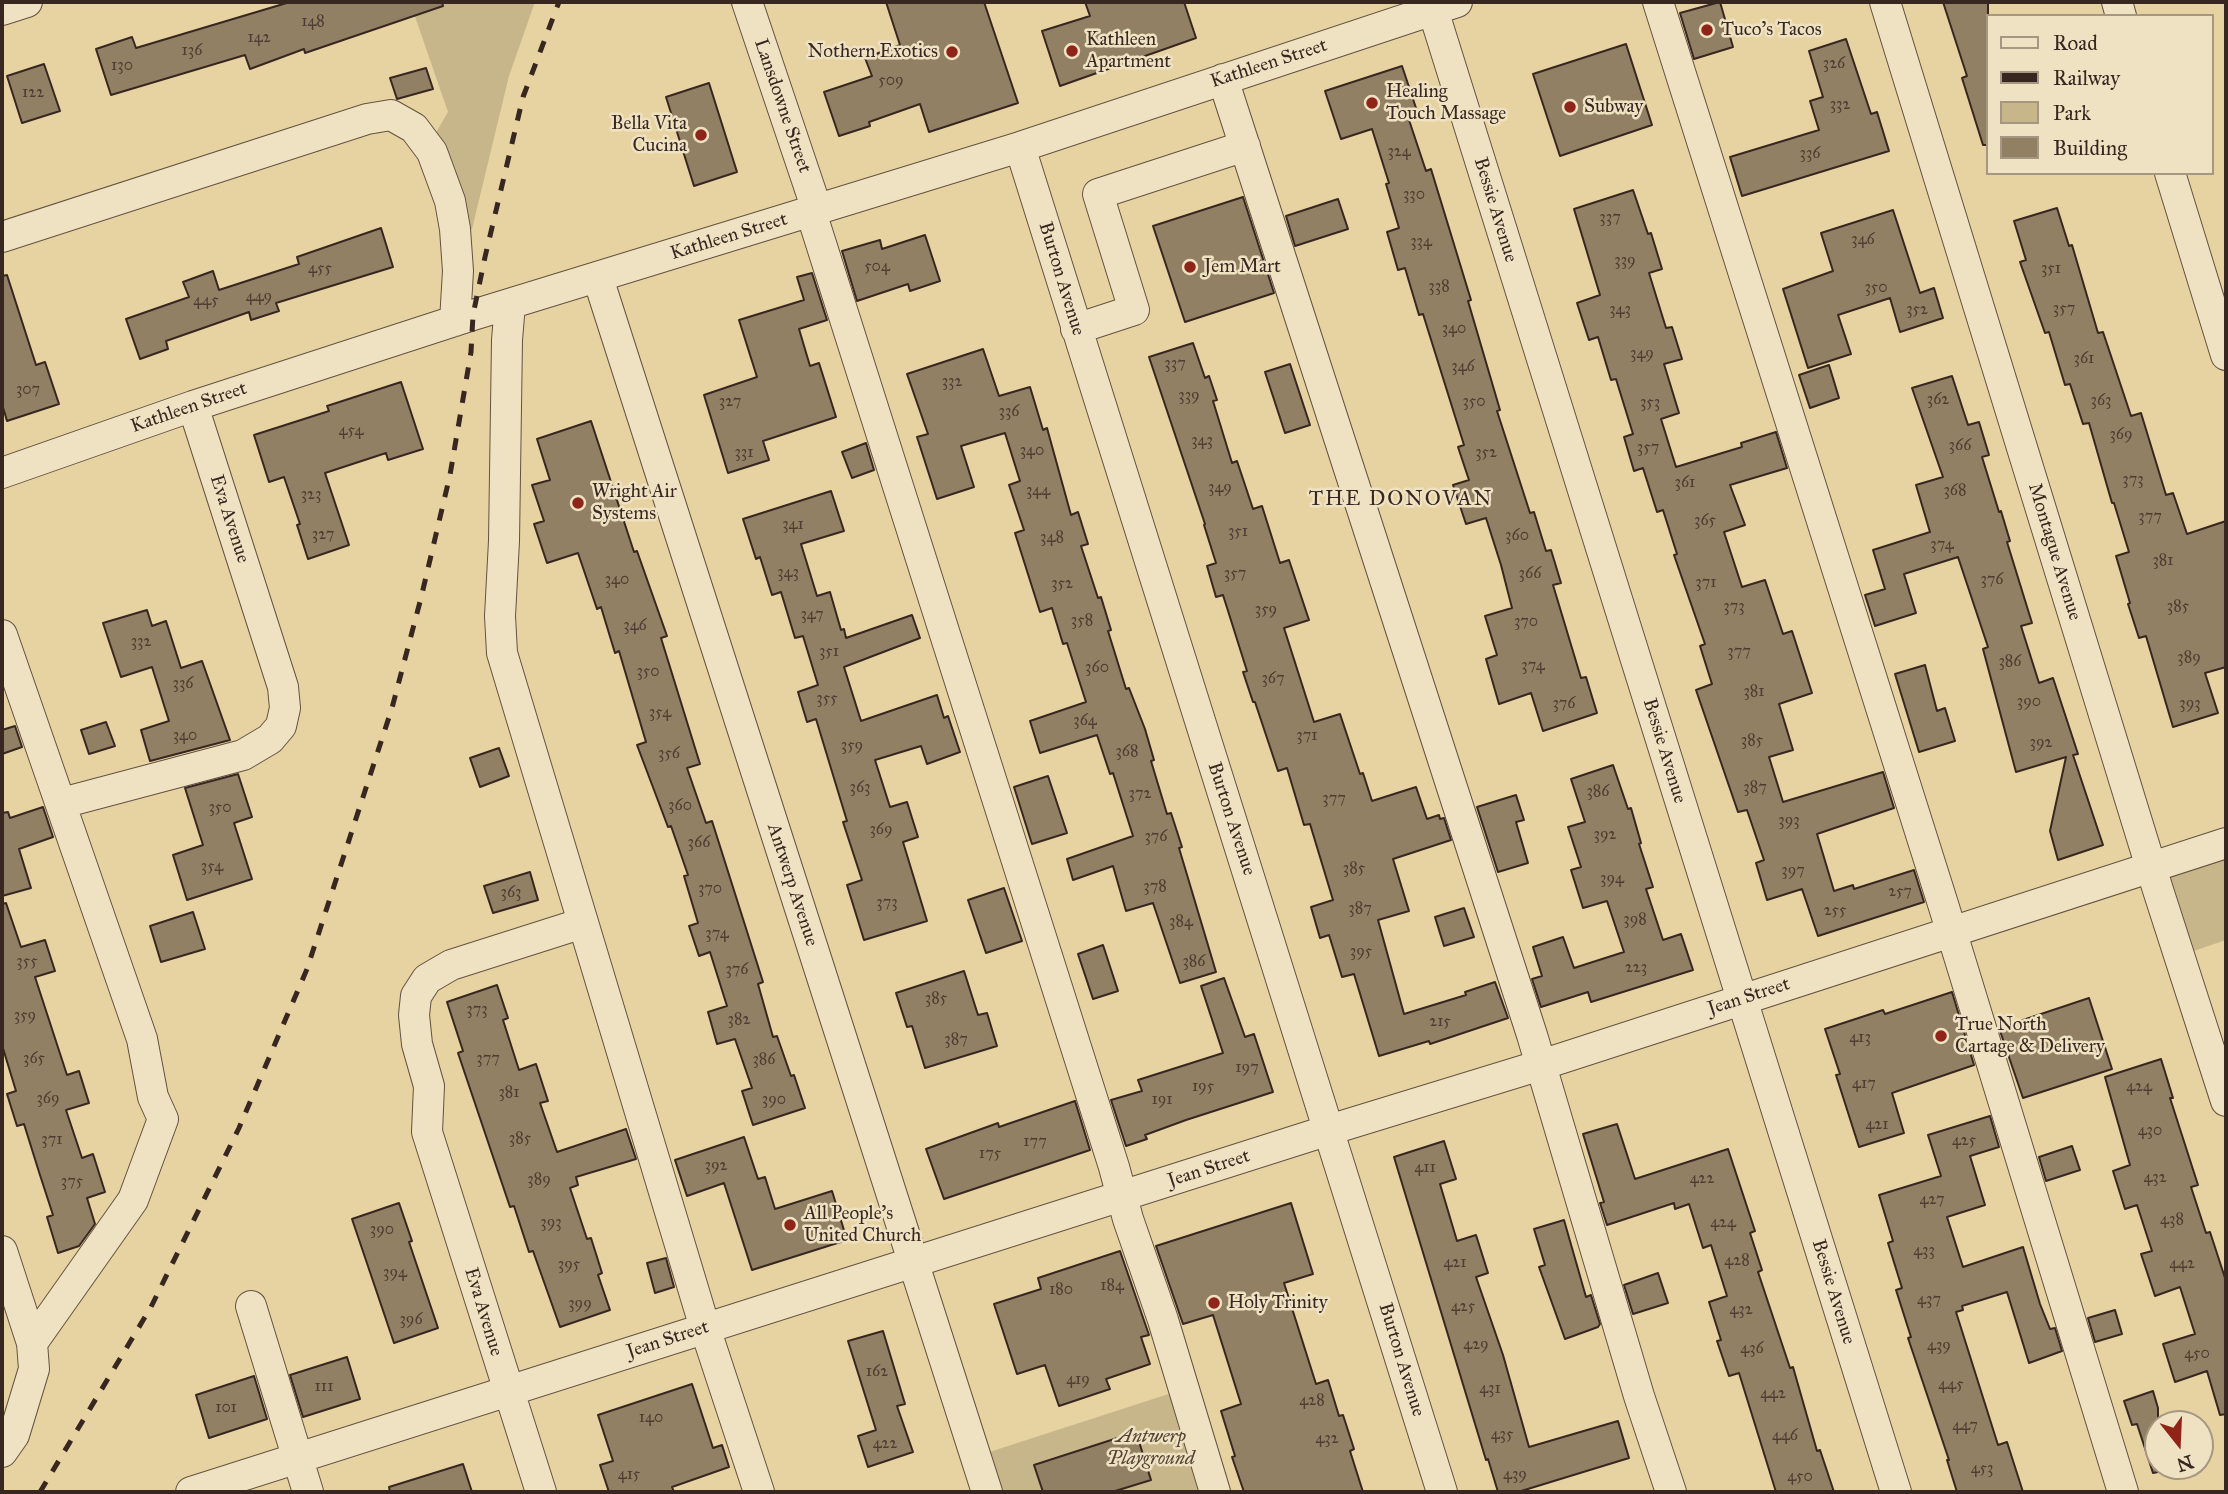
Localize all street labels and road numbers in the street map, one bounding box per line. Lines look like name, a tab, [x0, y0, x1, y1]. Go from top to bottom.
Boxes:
street label: Kathleen Street	[1208, 34, 1330, 94]
street label: Lansdowne Street	[748, 36, 816, 176]
street label: Bessie Avenue	[1468, 155, 1522, 265]
street label: Kathleen Street	[668, 208, 790, 266]
street label: Burton Avenue	[1033, 219, 1089, 339]
street label: Kathleen Street	[128, 377, 250, 439]
street label: Eva Avenue	[204, 472, 254, 566]
street label: Montague Avenue	[2022, 481, 2086, 623]
street label: Bessie Avenue	[1637, 696, 1691, 806]
street label: Burton Avenue	[1202, 760, 1260, 878]
street label: Antwerp Avenue	[761, 821, 823, 949]
street label: Jean Street	[1705, 973, 1793, 1021]
street label: Jean Street	[1165, 1145, 1253, 1193]
street label: Bessie Avenue	[1806, 1237, 1860, 1347]
street label: Eva Avenue	[459, 1265, 507, 1359]
street label: Burton Avenue	[1373, 1300, 1429, 1420]
street label: Jean Street	[624, 1316, 712, 1364]

